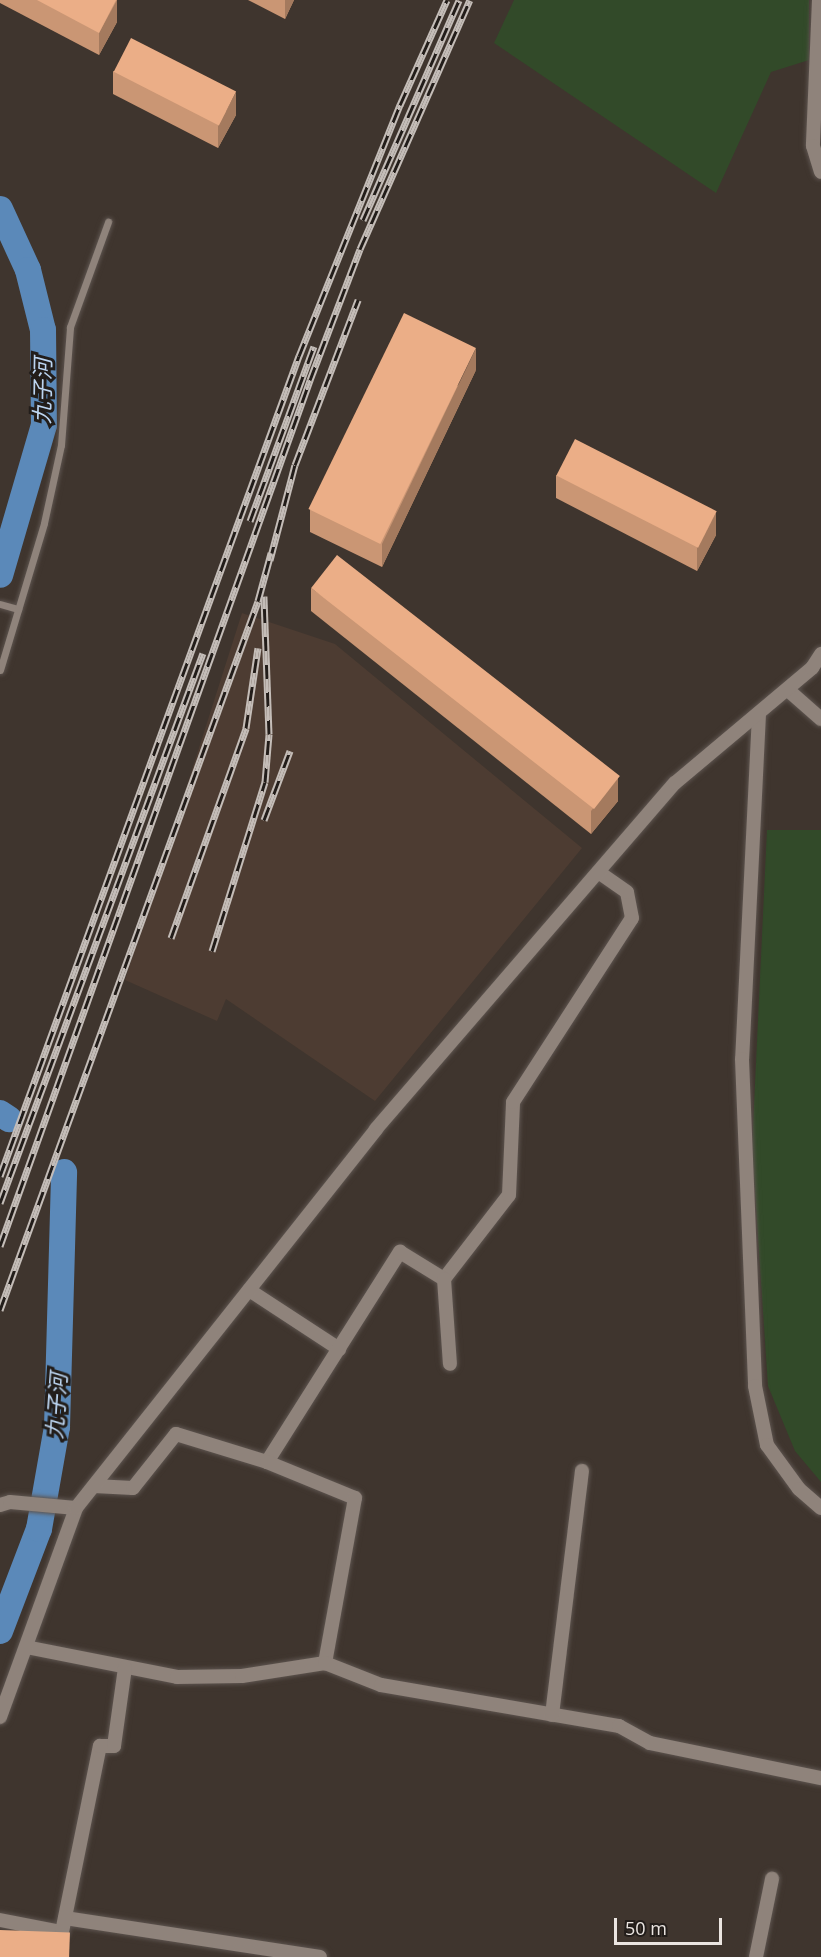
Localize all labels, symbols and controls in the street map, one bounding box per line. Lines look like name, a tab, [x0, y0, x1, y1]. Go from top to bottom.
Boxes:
water label: 九子河	[28, 358, 56, 424]
water label: 九子河	[41, 1372, 71, 1440]
scale bar	[617, 1906, 725, 1944]
text: 50 m	[625, 1916, 667, 1940]

